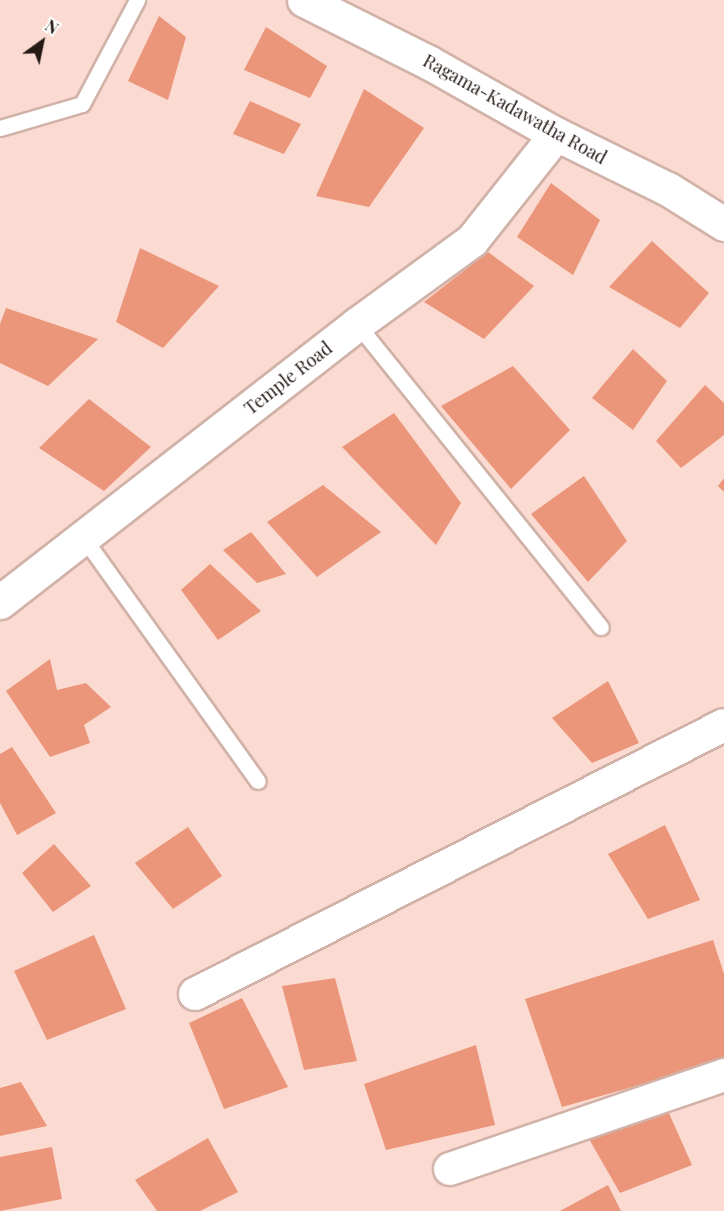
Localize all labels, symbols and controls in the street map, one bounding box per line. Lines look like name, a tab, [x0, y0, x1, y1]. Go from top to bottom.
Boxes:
north arrow	[12, 12, 72, 72]
text: N	[42, 15, 63, 38]
street label: Ragama-Kadawatha Road	[419, 49, 611, 169]
street label: Temple Road	[240, 337, 336, 419]

